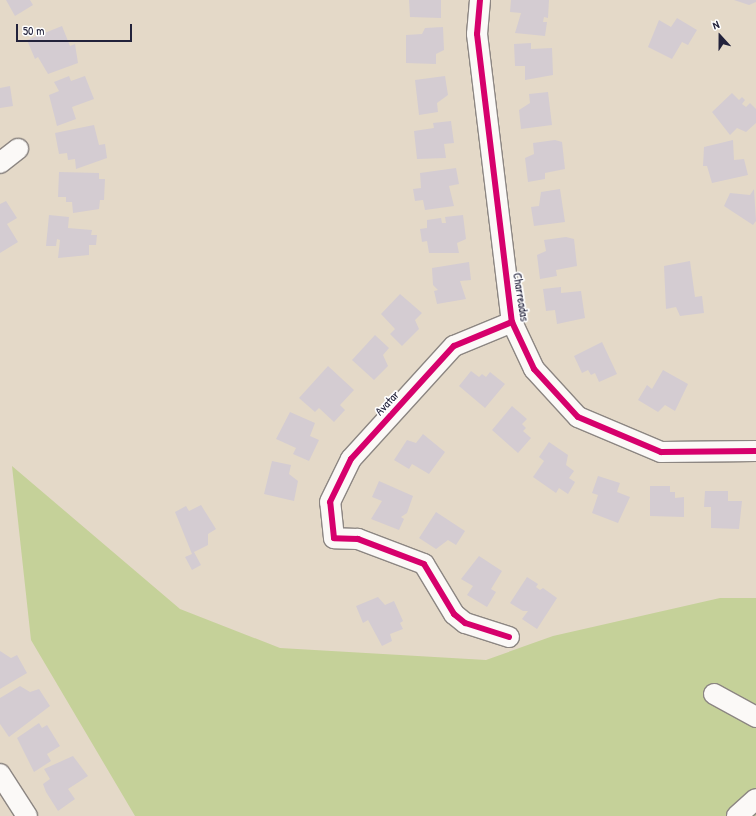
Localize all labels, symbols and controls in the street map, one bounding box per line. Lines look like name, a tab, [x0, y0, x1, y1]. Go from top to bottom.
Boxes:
scale bar	[18, 16, 134, 42]
north arrow	[700, 16, 740, 56]
text: N	[710, 17, 721, 32]
text: 50 m	[23, 22, 44, 39]
street label: Charreadas	[510, 272, 532, 322]
street label: Avatar	[372, 388, 402, 418]

